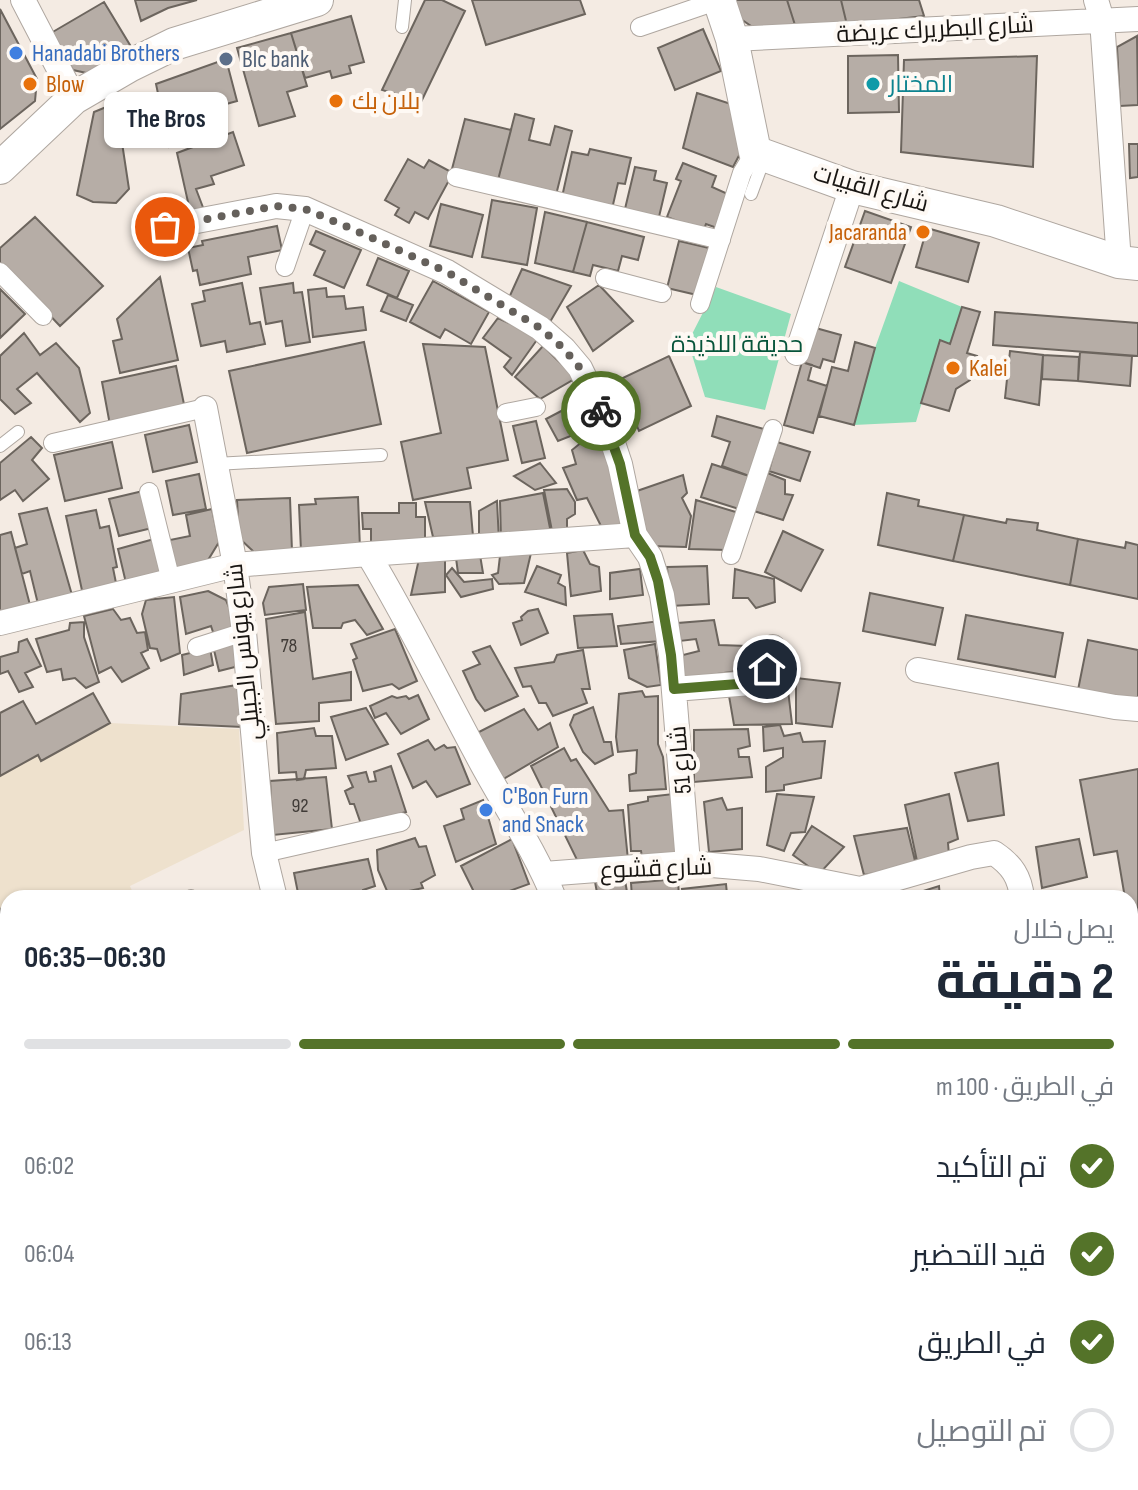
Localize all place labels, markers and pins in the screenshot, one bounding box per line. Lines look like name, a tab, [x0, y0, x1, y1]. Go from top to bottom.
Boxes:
place label: Hanadabi Brothers	[32, 39, 180, 68]
marker: Hanadabi Brothers	[7, 44, 25, 62]
place label: Blc bank	[242, 45, 309, 74]
marker: Blc bank	[217, 50, 235, 68]
place label: Blow	[46, 70, 84, 99]
place label: المختار	[887, 70, 953, 99]
marker: Blow	[21, 75, 39, 93]
marker: المختار	[864, 75, 882, 93]
place label: بلان بك	[352, 87, 420, 116]
callout: The Bros	[103, 91, 227, 147]
marker: بلان بك	[327, 92, 345, 110]
pin	[131, 193, 199, 261]
place label: Jacaranda	[828, 218, 907, 247]
marker: Jacaranda	[914, 223, 932, 241]
place label: Kalei	[969, 354, 1008, 383]
marker: Kalei	[944, 359, 962, 377]
pin	[733, 635, 801, 703]
place label: C'Bon Furn and Snack	[502, 782, 588, 839]
marker: C'Bon Furn and Snack	[477, 801, 495, 819]

